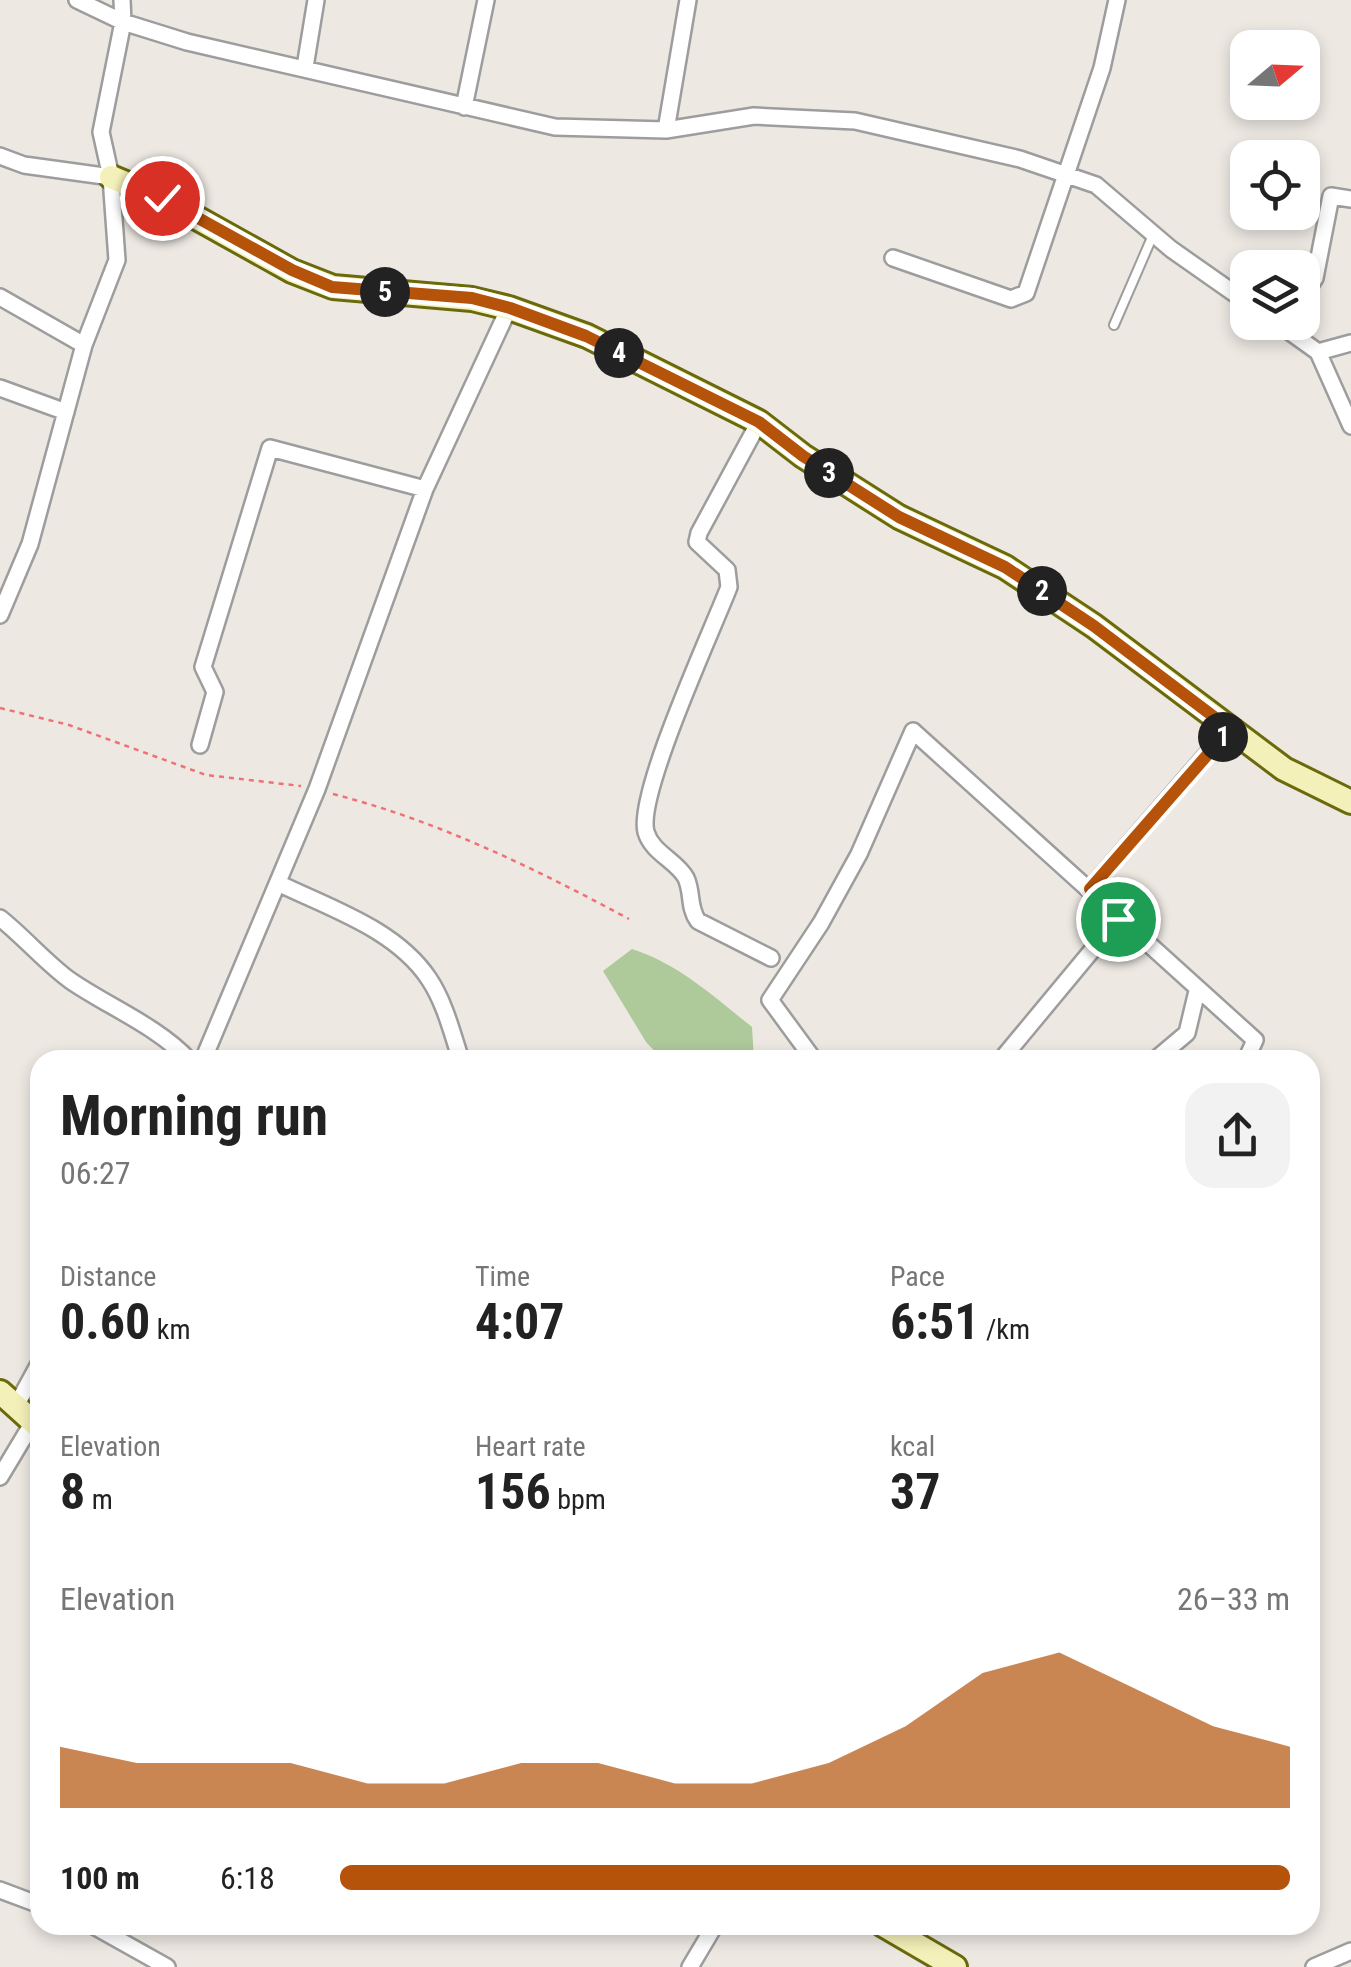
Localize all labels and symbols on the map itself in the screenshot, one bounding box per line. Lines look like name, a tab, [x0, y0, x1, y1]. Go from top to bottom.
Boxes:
north arrow	[1230, 30, 1320, 120]
pin	[120, 156, 205, 241]
pin: 5	[360, 267, 410, 317]
pin: 4	[594, 328, 644, 378]
pin: 3	[804, 448, 854, 498]
pin: 2	[1017, 566, 1067, 616]
pin: 1	[1198, 712, 1248, 762]
pin	[1076, 877, 1161, 962]

